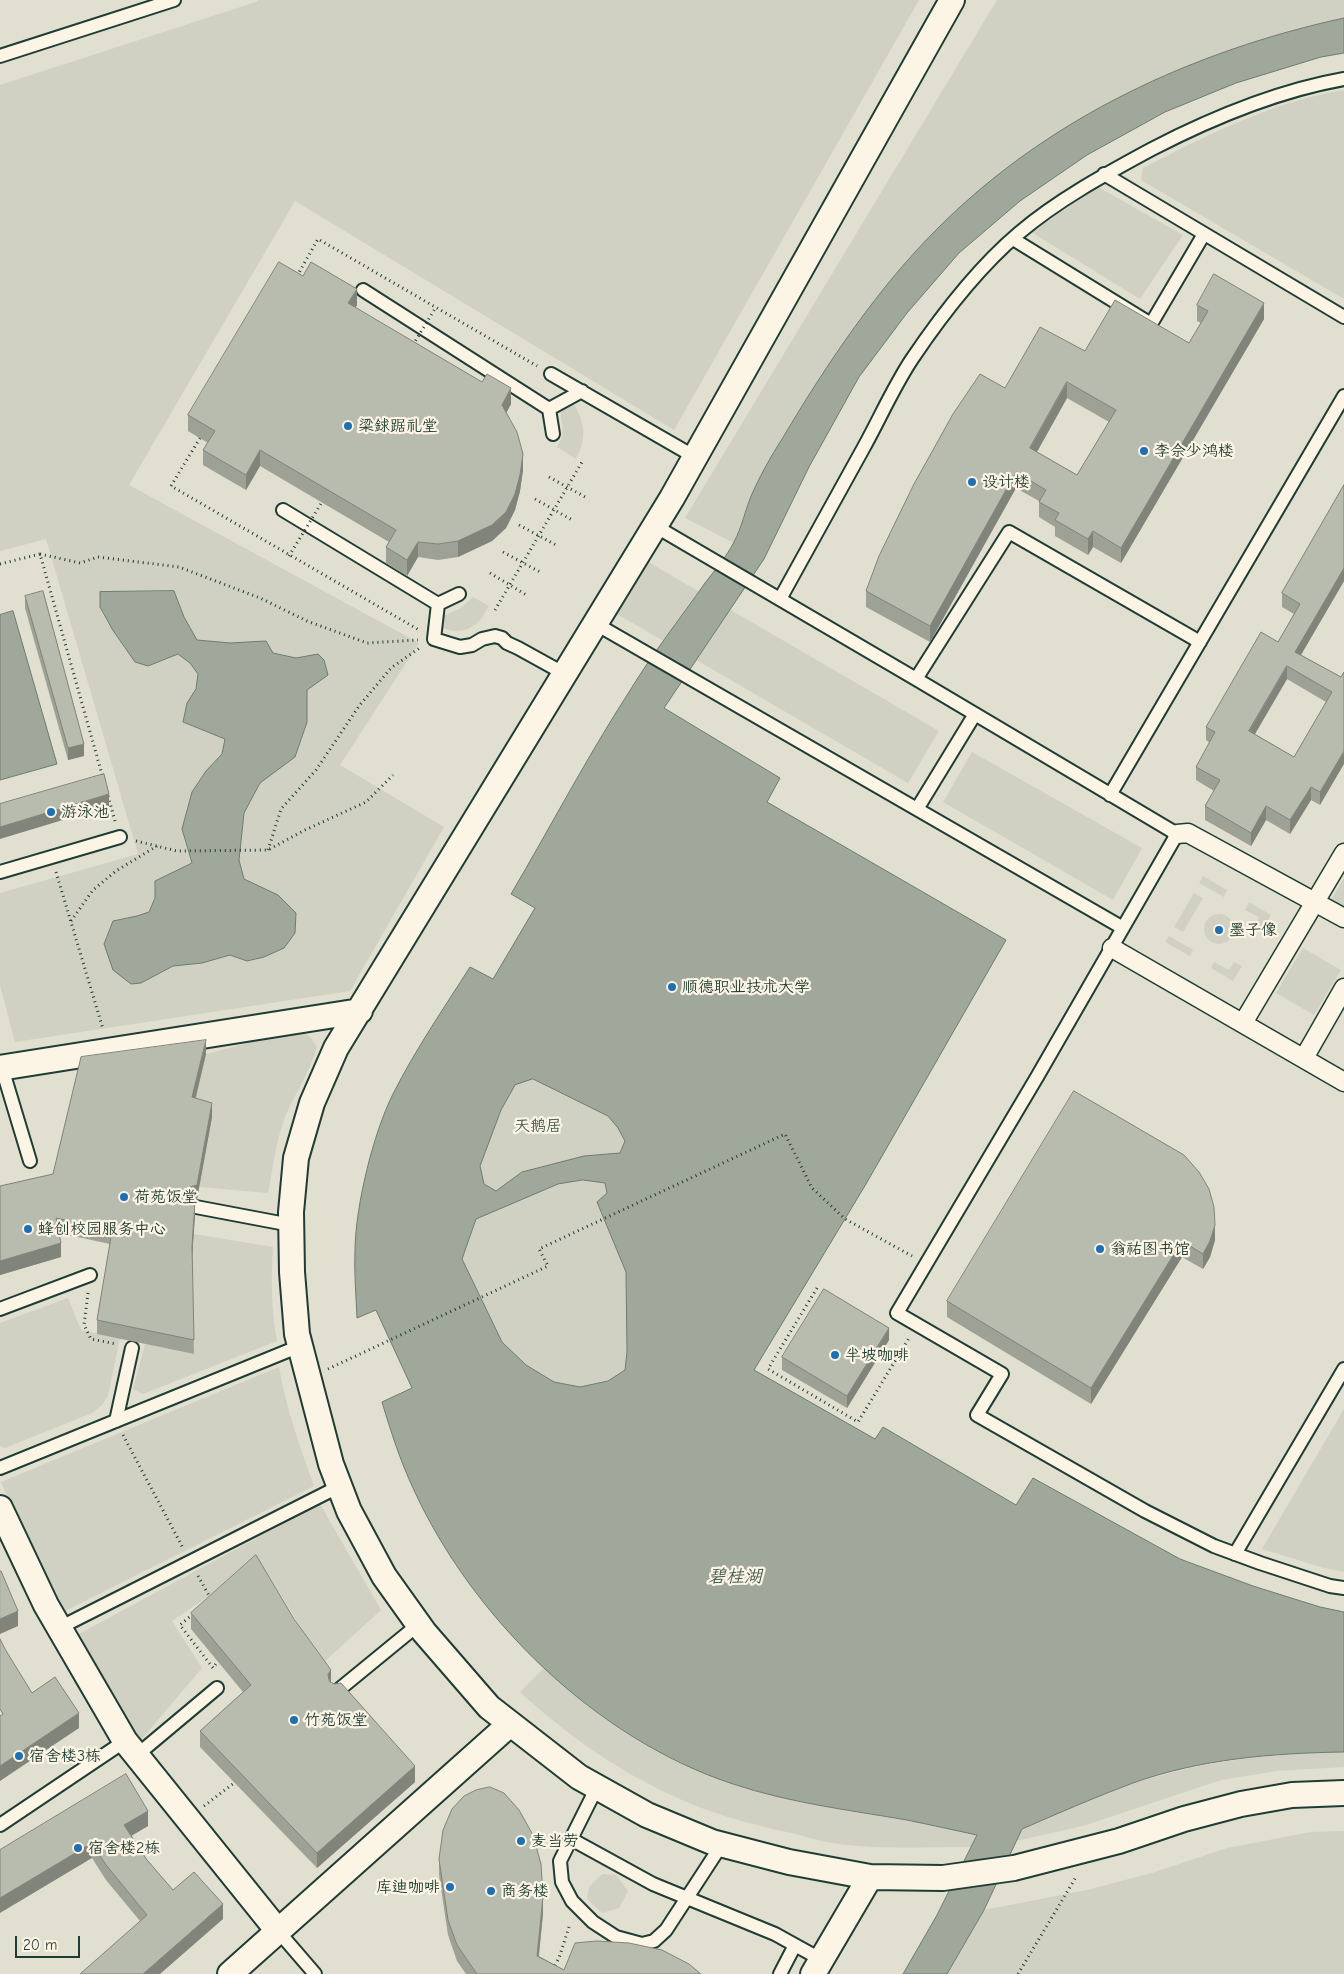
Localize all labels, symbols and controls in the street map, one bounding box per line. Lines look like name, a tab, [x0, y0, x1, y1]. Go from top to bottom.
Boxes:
place label: 梁銶踞礼堂	[358, 416, 438, 436]
marker: 梁銶踞礼堂	[342, 420, 354, 432]
place label: 李佘少鸿楼	[1154, 441, 1234, 461]
marker: 李佘少鸿楼	[1138, 445, 1150, 457]
place label: 设计楼	[982, 472, 1030, 492]
marker: 设计楼	[966, 476, 978, 488]
place label: 游泳池	[61, 802, 109, 822]
marker: 游泳池	[45, 806, 57, 818]
place label: 墨子像	[1229, 920, 1277, 940]
marker: 墨子像	[1213, 924, 1225, 936]
place label: 顺德职业技术大学	[682, 977, 810, 997]
marker: 顺德职业技术大学	[666, 981, 678, 993]
park label: 天鹅居	[514, 1116, 562, 1136]
place label: 荷苑饭堂	[134, 1187, 198, 1207]
marker: 荷苑饭堂	[118, 1191, 130, 1203]
place label: 蜂创校园服务中心	[38, 1219, 166, 1239]
marker: 蜂创校园服务中心	[22, 1223, 34, 1235]
place label: 翁祐图书馆	[1110, 1239, 1190, 1259]
marker: 翁祐图书馆	[1094, 1243, 1106, 1255]
place label: 半坡咖啡	[845, 1345, 909, 1365]
marker: 半坡咖啡	[829, 1349, 841, 1361]
water label: 碧桂湖	[708, 1566, 762, 1588]
place label: 竹苑饭堂	[304, 1710, 368, 1730]
marker: 竹苑饭堂	[288, 1714, 300, 1726]
place label: 宿舍楼3栋	[29, 1746, 101, 1766]
marker: 宿舍楼3栋	[13, 1750, 25, 1762]
place label: 麦当劳	[531, 1831, 579, 1851]
marker: 麦当劳	[515, 1835, 527, 1847]
place label: 宿舍楼2栋	[88, 1838, 160, 1858]
marker: 宿舍楼2栋	[72, 1842, 84, 1854]
place label: 库迪咖啡	[376, 1877, 440, 1897]
marker: 库迪咖啡	[444, 1881, 456, 1893]
place label: 商务楼	[501, 1881, 549, 1901]
marker: 商务楼	[485, 1885, 497, 1897]
scale bar	[18, 1926, 82, 1958]
text: 20 m	[23, 1936, 57, 1954]

